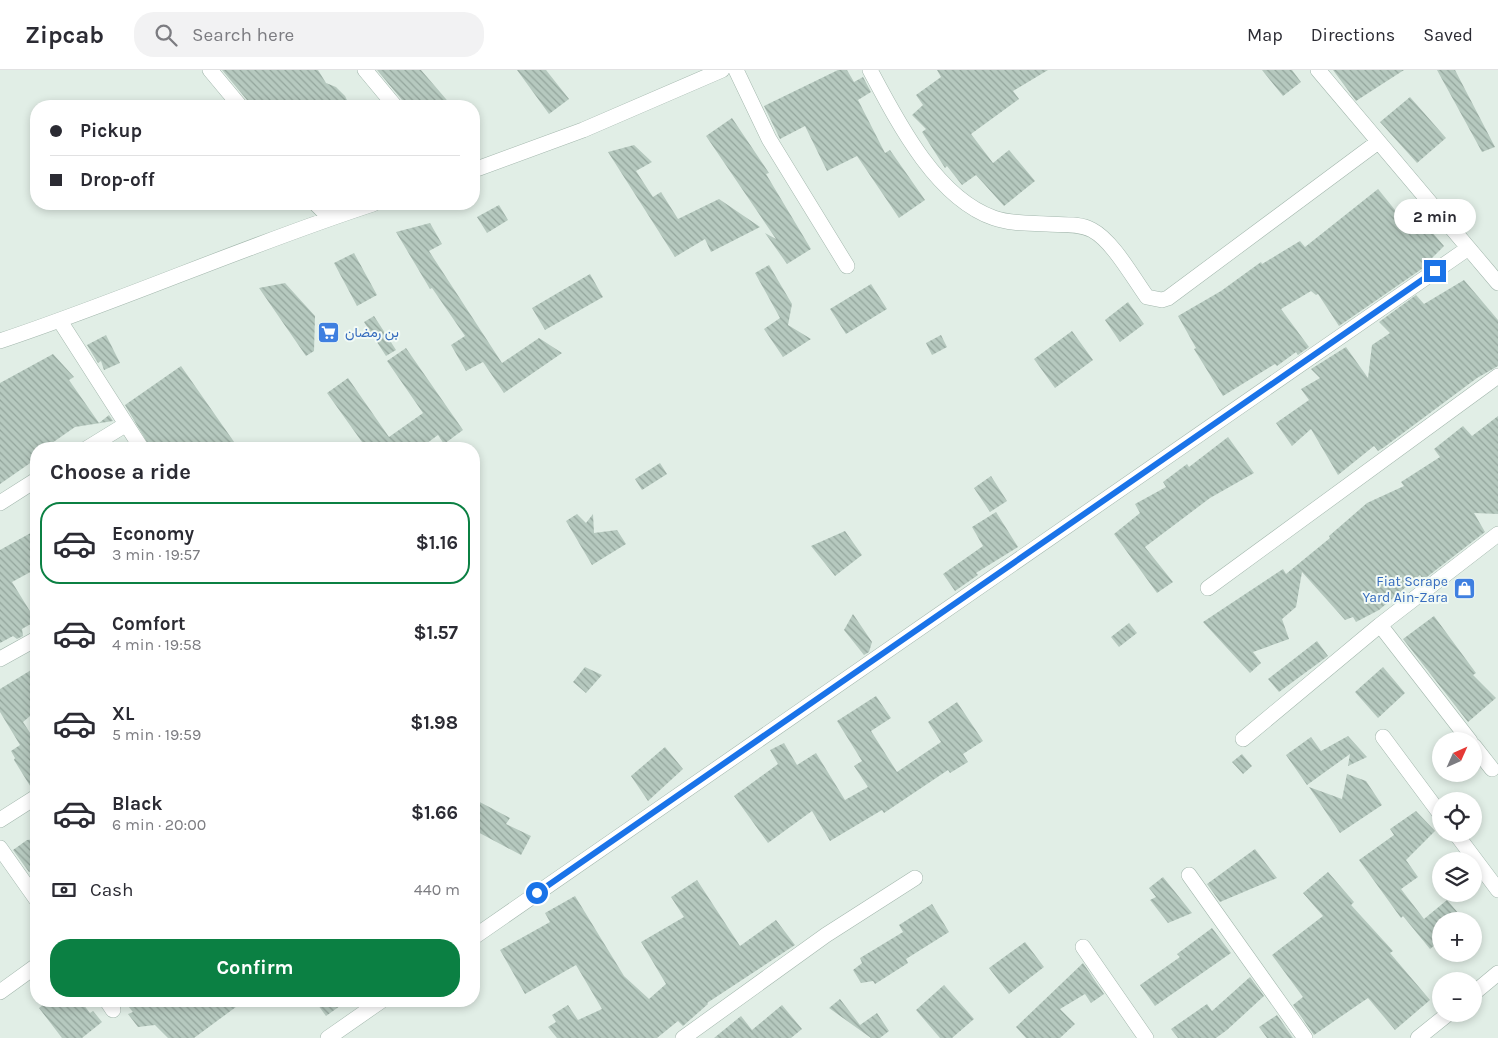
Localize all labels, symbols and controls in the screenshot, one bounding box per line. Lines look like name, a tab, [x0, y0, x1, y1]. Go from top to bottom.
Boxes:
search box	[134, 12, 484, 57]
text: Zipcab	[25, 21, 104, 49]
icon: search	[152, 21, 180, 49]
text: Search here	[192, 24, 294, 46]
text: Map	[1247, 24, 1283, 46]
text: Directions	[1311, 24, 1395, 46]
text: Saved	[1423, 24, 1473, 46]
text: Pickup	[80, 120, 142, 142]
text: Drop-off	[80, 169, 155, 191]
callout: 2 min	[1394, 198, 1476, 234]
text: 2 min	[1413, 207, 1457, 226]
route end	[1424, 260, 1446, 282]
supermarket icon: بن رمضان	[317, 320, 341, 344]
place label: بن رمضان	[345, 324, 399, 341]
text: Choose a ride	[50, 459, 191, 485]
icon: car	[52, 521, 97, 566]
text: Economy	[112, 523, 194, 545]
text: $1.16	[416, 532, 458, 554]
text: 3 min · 19:57	[112, 545, 200, 564]
place label: Fiat Scrape Yard Ain-Zara	[1362, 573, 1448, 606]
shop icon: Fiat Scrape Yard Ain-Zara	[1452, 577, 1476, 601]
icon: car	[52, 611, 97, 656]
text: Comfort	[112, 613, 186, 635]
text: $1.57	[414, 622, 458, 644]
text: 4 min · 19:58	[112, 635, 202, 654]
icon: car	[52, 701, 97, 746]
text: XL	[112, 703, 134, 725]
text: $1.98	[410, 712, 458, 734]
text: 5 min · 19:59	[112, 725, 201, 744]
north arrow	[1432, 732, 1482, 782]
map controls	[1432, 732, 1482, 1022]
icon: car	[52, 791, 97, 836]
button: locate	[1432, 792, 1482, 842]
text: Black	[112, 793, 163, 815]
text: $1.66	[411, 802, 458, 824]
text: 6 min · 20:00	[112, 815, 206, 834]
button: layers	[1432, 852, 1482, 902]
icon: cash	[50, 876, 78, 904]
text: Cash	[90, 879, 134, 901]
text: 440 m	[414, 880, 460, 899]
route start	[526, 882, 548, 904]
button: +	[1432, 912, 1482, 962]
button: Confirm	[50, 939, 460, 997]
button: −	[1432, 972, 1482, 1022]

